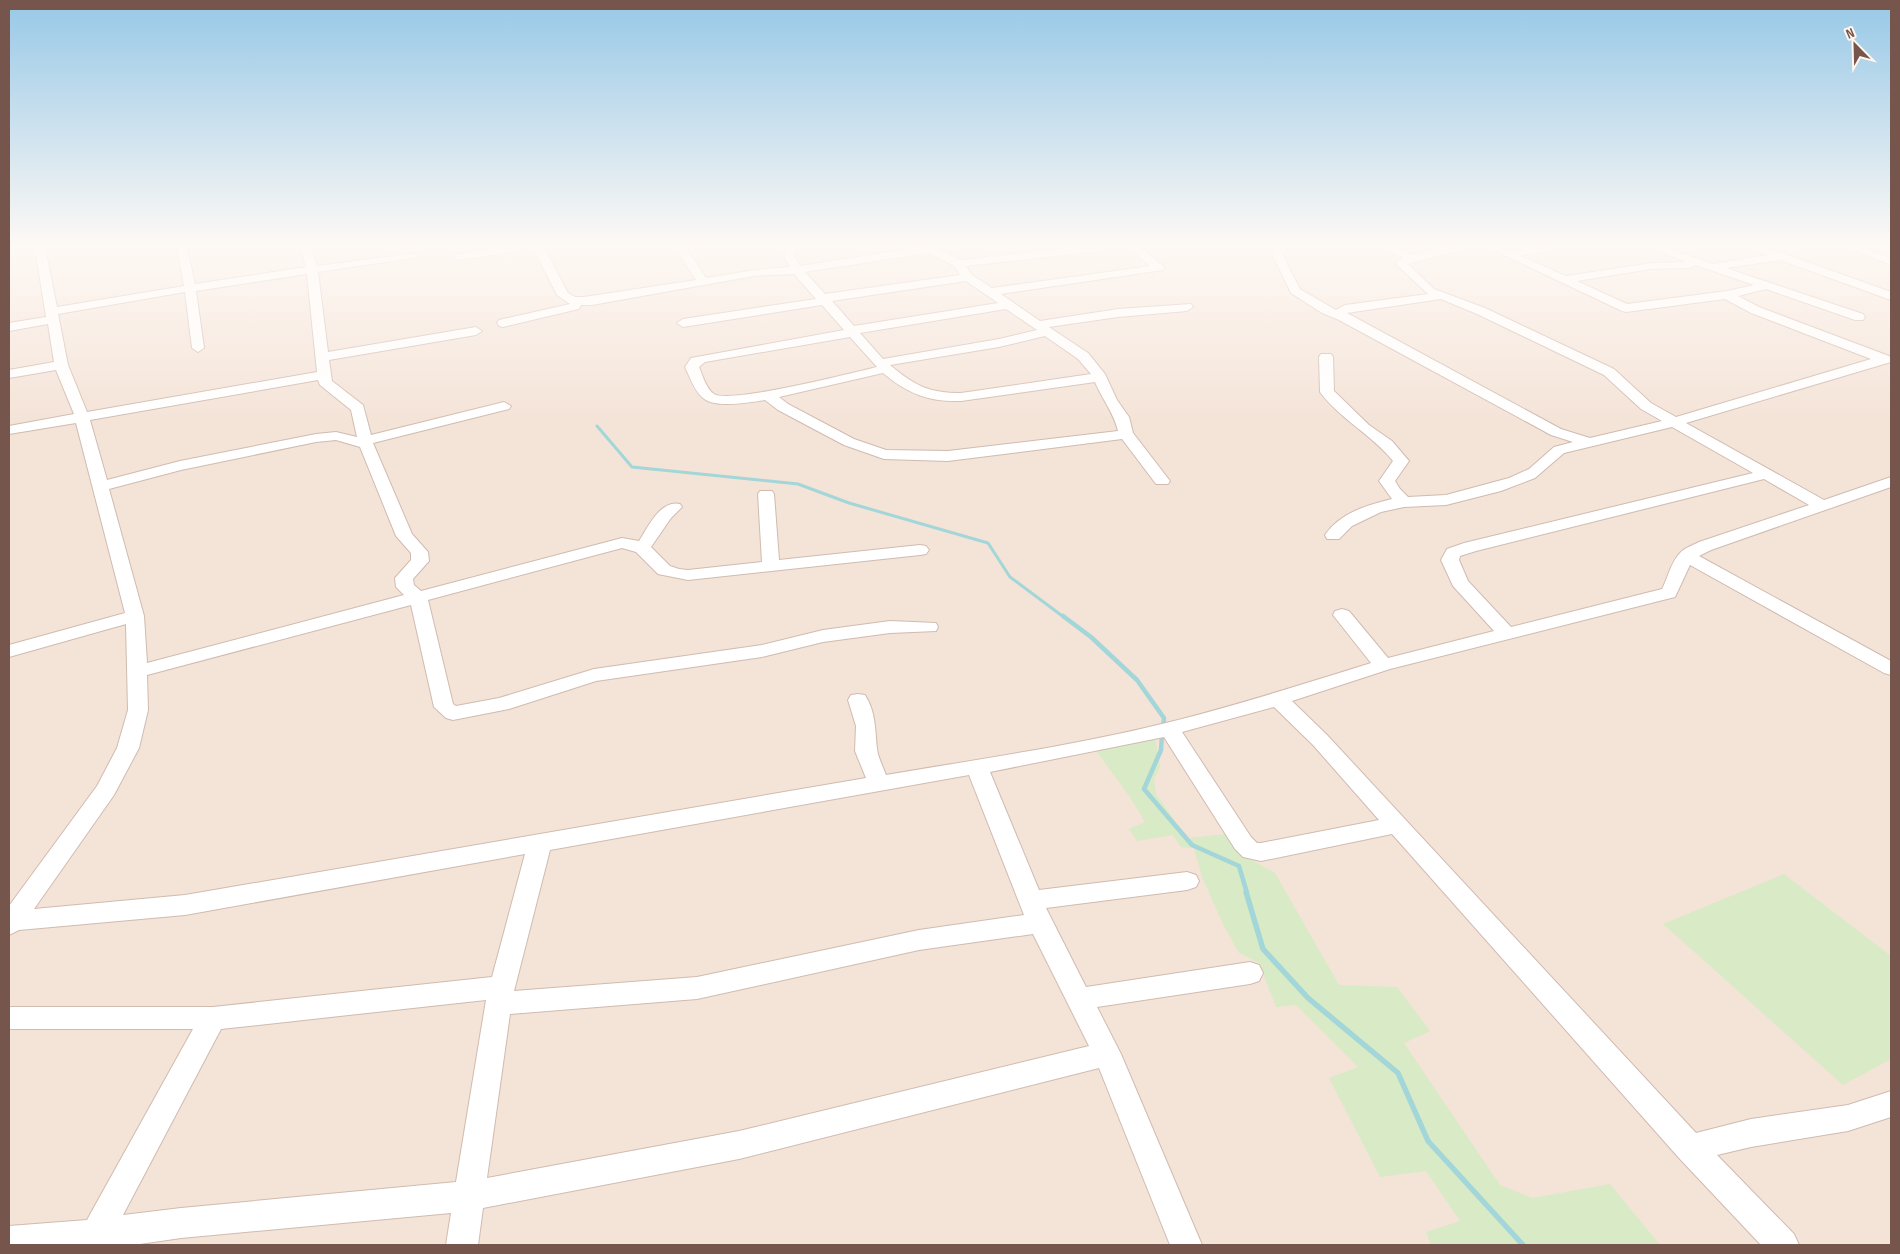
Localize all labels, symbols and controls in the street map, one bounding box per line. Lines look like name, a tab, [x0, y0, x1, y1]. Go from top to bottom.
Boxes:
north arrow	[1830, 20, 1880, 70]
text: N	[1843, 24, 1857, 43]

